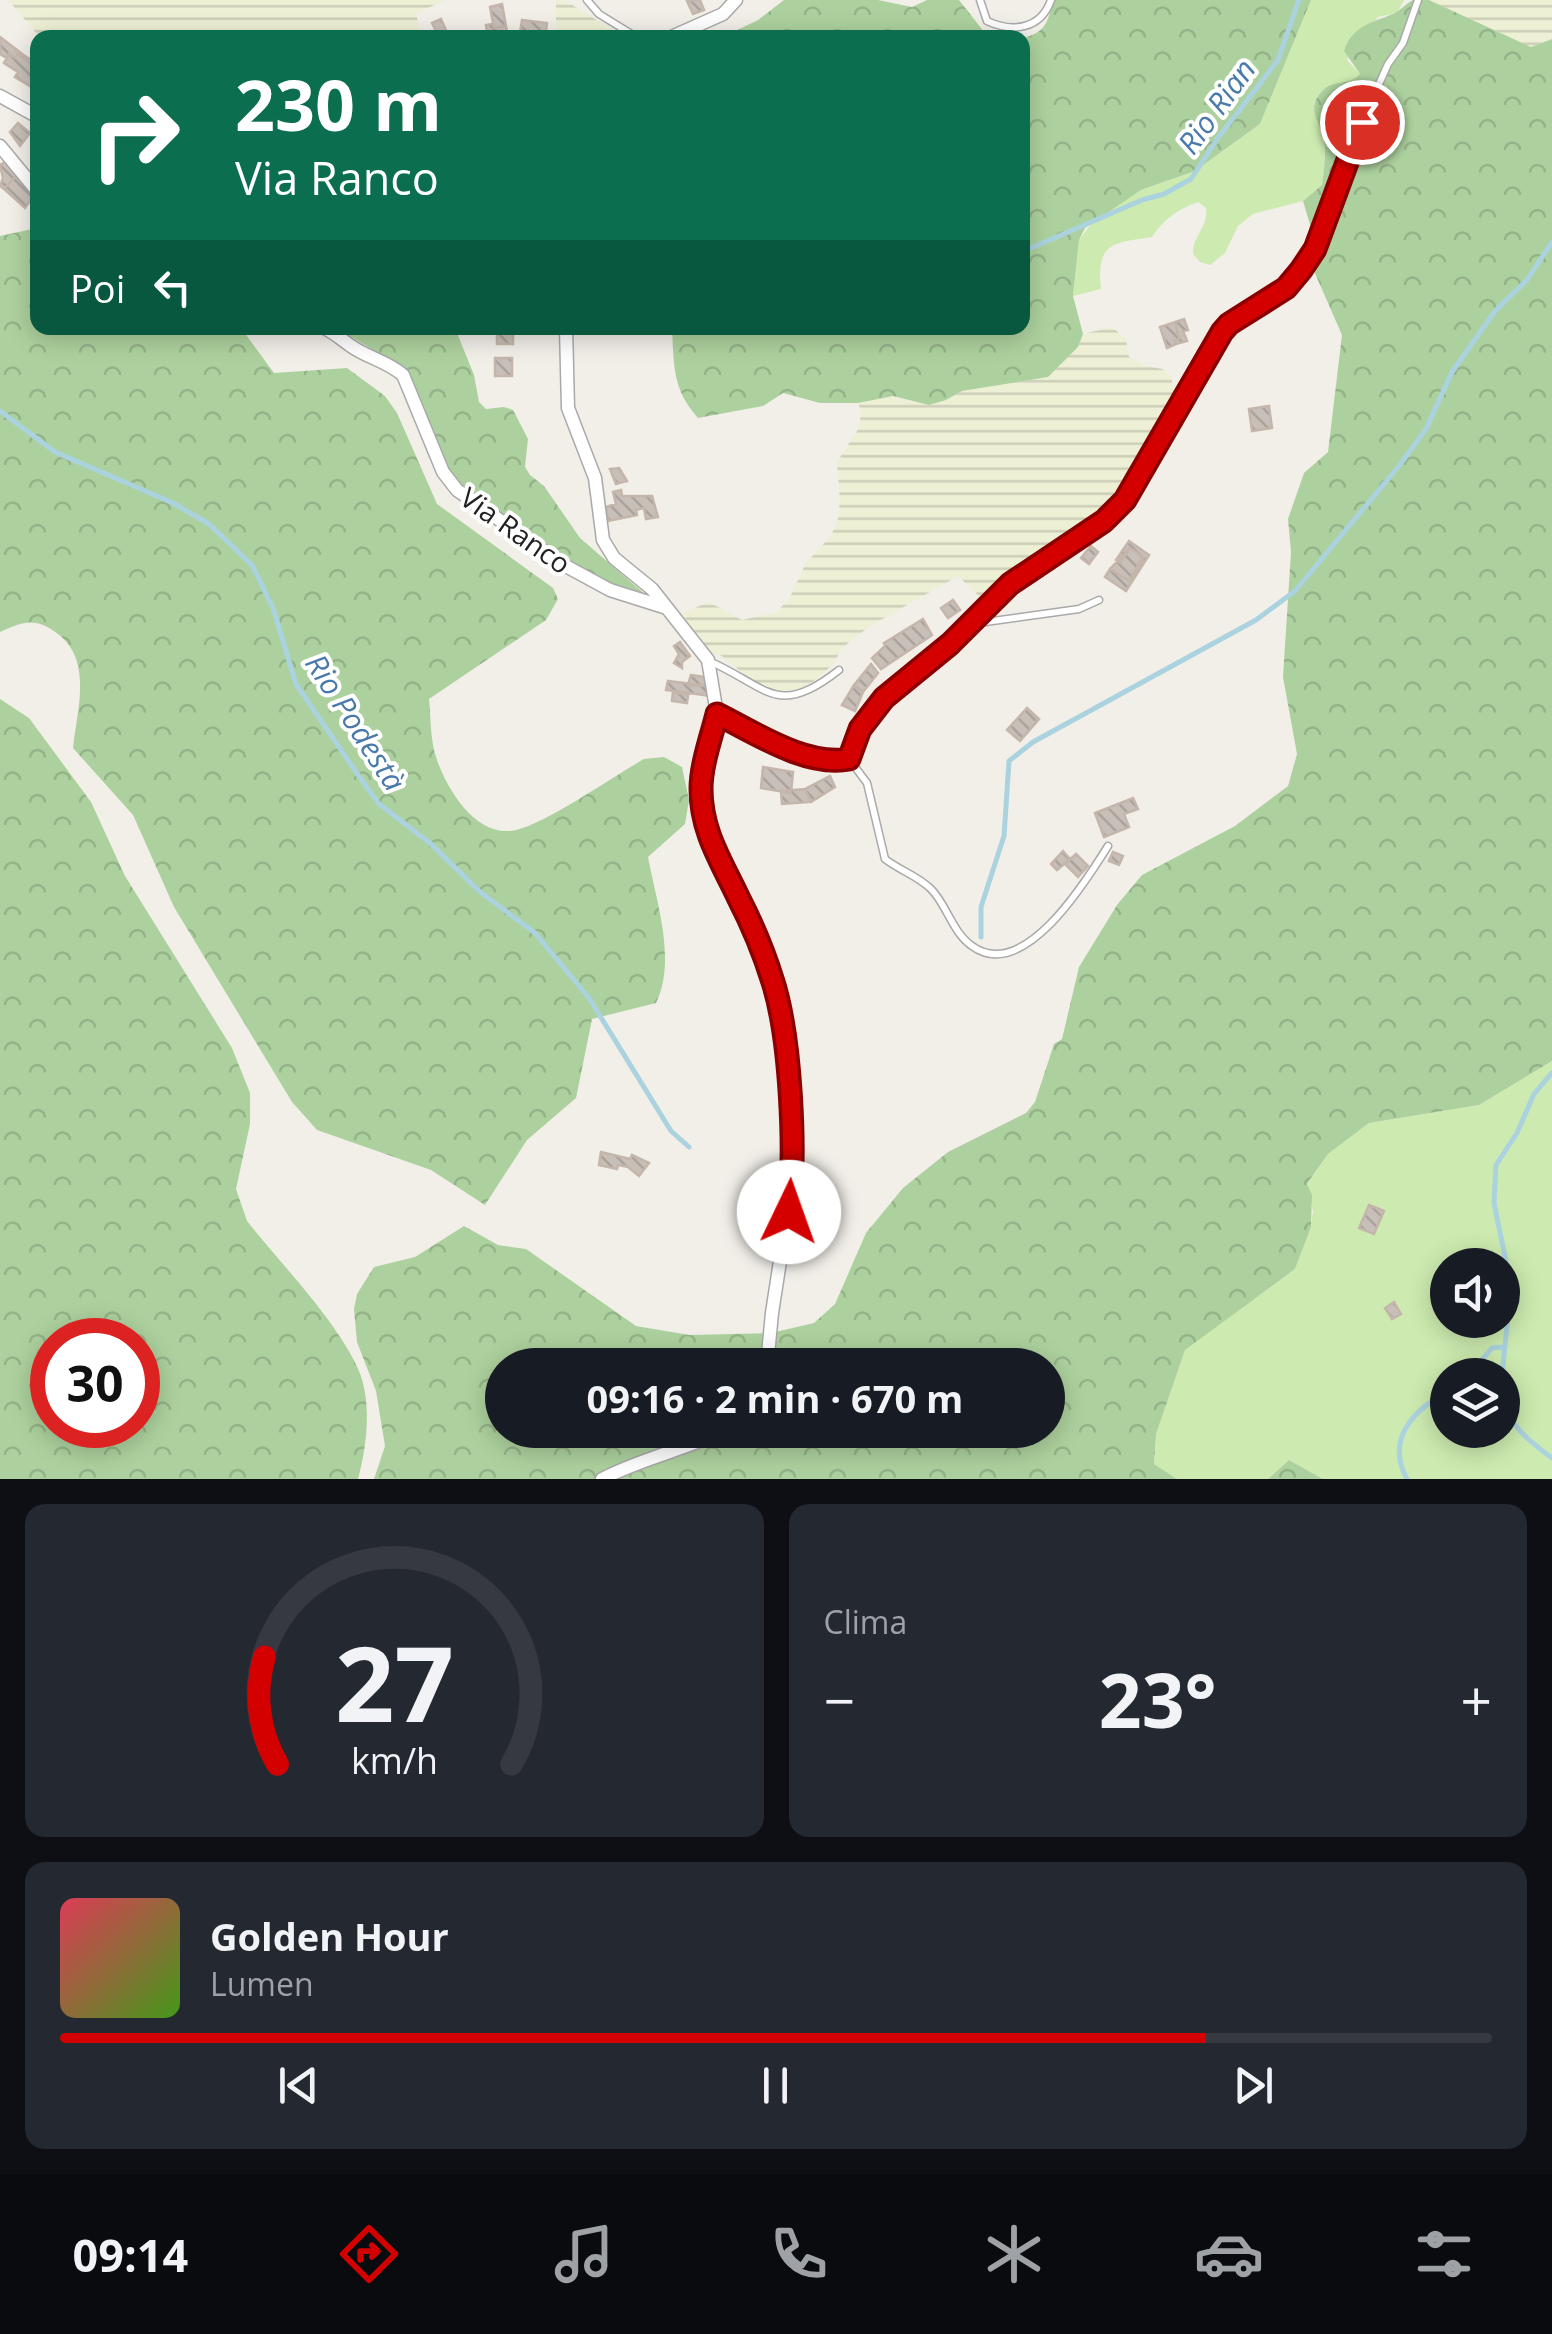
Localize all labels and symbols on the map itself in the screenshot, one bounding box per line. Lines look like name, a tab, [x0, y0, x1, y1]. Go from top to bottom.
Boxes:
water label: Rio Rian	[1168, 50, 1264, 162]
pin	[1320, 80, 1405, 165]
street label: Via Ranco	[453, 478, 579, 582]
water label: Rio Podestà	[297, 646, 416, 798]
position arrow	[737, 1160, 841, 1264]
speed limit sign: 30	[30, 1318, 160, 1448]

